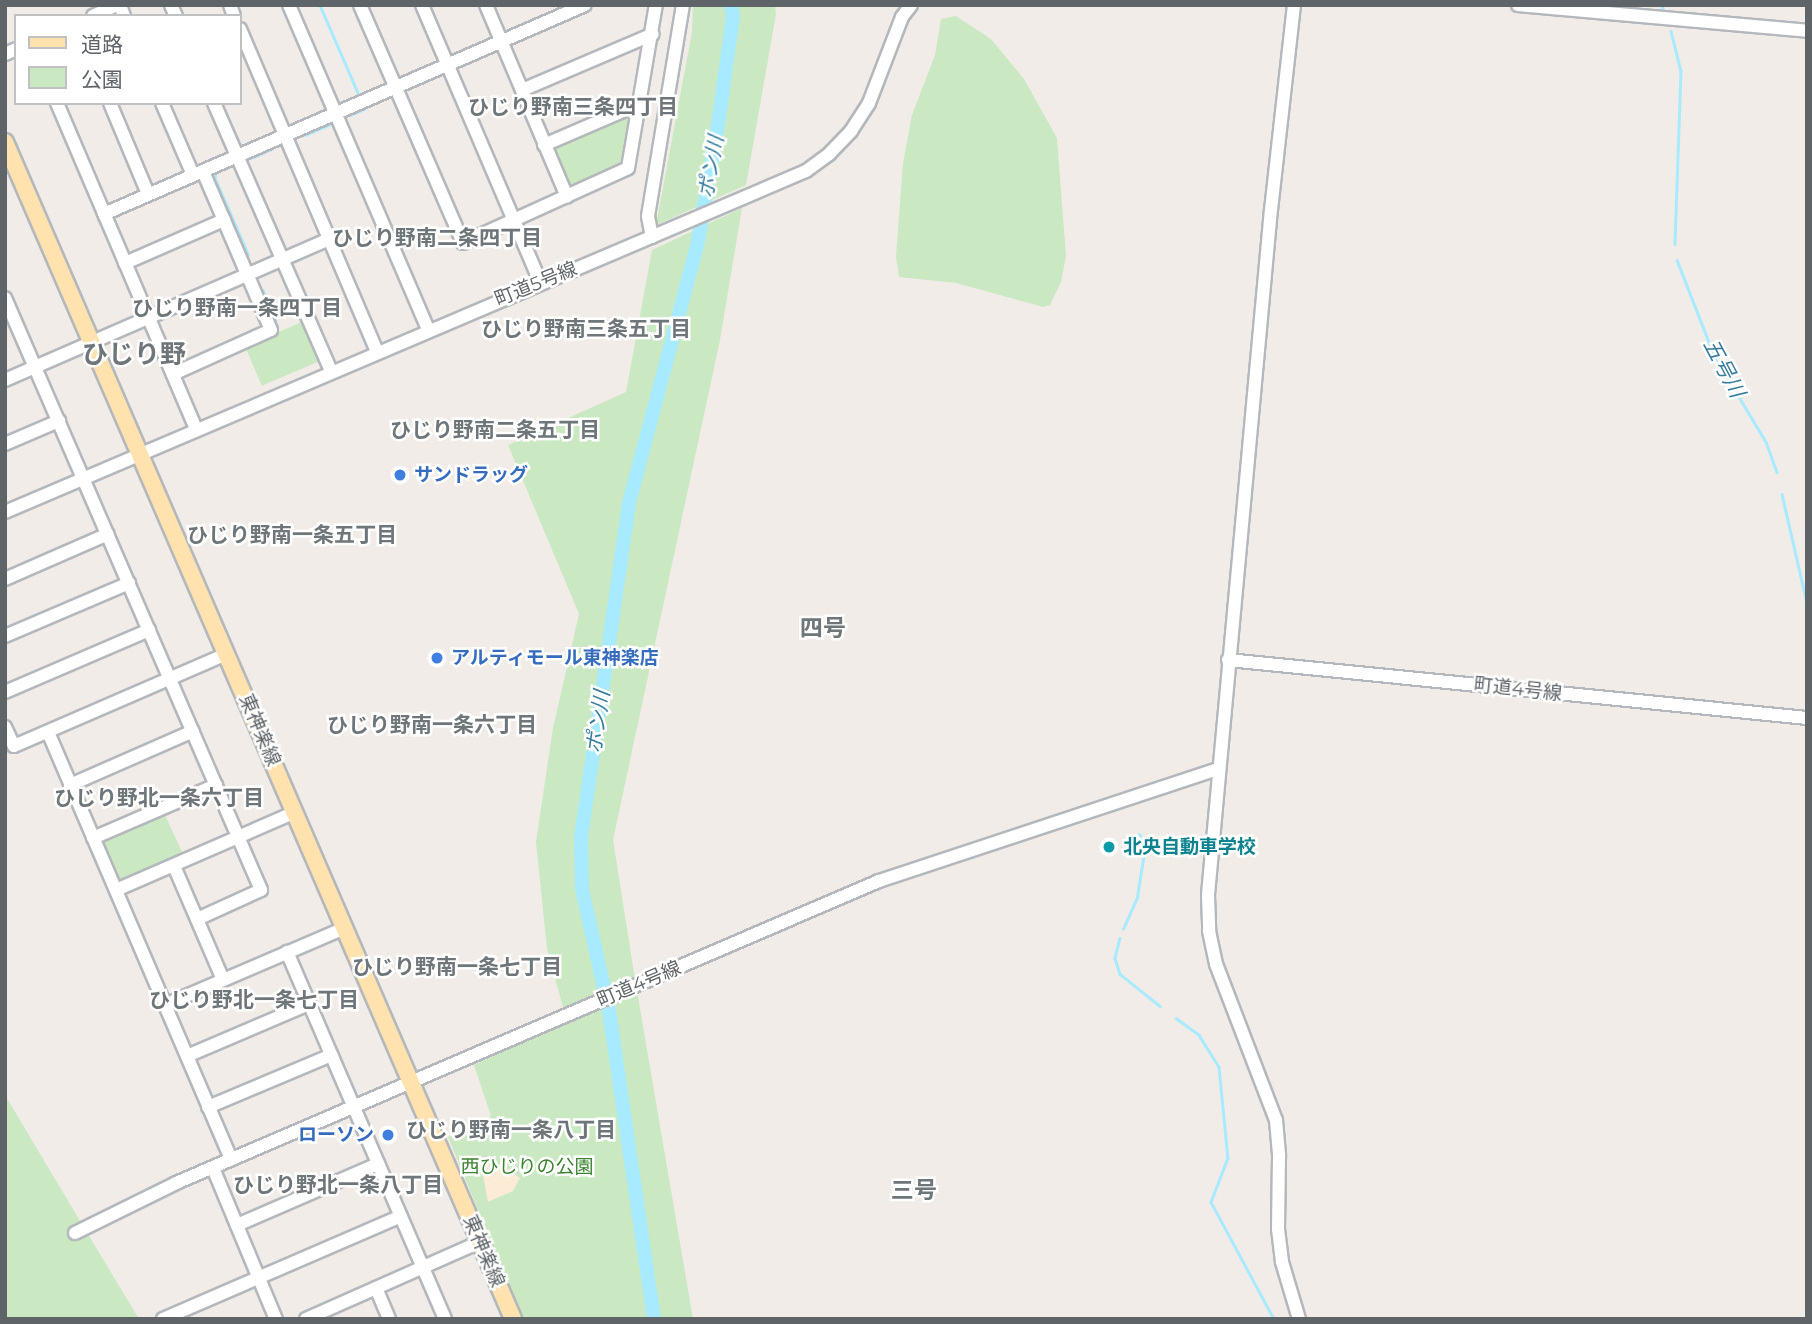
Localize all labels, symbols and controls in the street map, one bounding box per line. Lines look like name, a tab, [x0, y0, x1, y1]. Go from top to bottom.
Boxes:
legend	[14, 14, 242, 105]
text: 道路	[81, 32, 123, 57]
text: 公園	[81, 67, 123, 92]
district label: ひじり野南三条四丁目	[468, 94, 678, 120]
water label: ポン川	[693, 134, 729, 200]
district label: ひじり野南二条四丁目	[332, 225, 542, 251]
street label: 町道5号線	[492, 257, 580, 311]
district label: ひじり野南一条四丁目	[132, 295, 342, 321]
district label: ひじり野南三条五丁目	[481, 316, 691, 342]
water label: 五号川	[1698, 334, 1750, 402]
district label: ひじり野	[82, 339, 186, 371]
district label: ひじり野南二条五丁目	[390, 417, 600, 443]
place label: サンドラッグ	[414, 464, 528, 486]
marker: サンドラッグ	[392, 467, 408, 483]
district label: ひじり野南一条五丁目	[187, 522, 397, 548]
district label: 四号	[800, 614, 846, 642]
place label: アルティモール東神楽店	[451, 647, 660, 669]
marker: アルティモール東神楽店	[429, 650, 445, 666]
street label: 町道4号線	[1473, 673, 1563, 705]
water label: ポン川	[581, 689, 615, 755]
street label: 東神楽線	[235, 691, 285, 769]
district label: ひじり野南一条六丁目	[327, 712, 537, 738]
district label: ひじり野北一条六丁目	[54, 785, 264, 811]
place label: 北央自動車学校	[1123, 836, 1256, 858]
marker: 北央自動車学校	[1101, 839, 1117, 855]
district label: ひじり野南一条七丁目	[352, 954, 562, 980]
street label: 町道4号線	[594, 956, 684, 1012]
district label: ひじり野北一条七丁目	[149, 987, 359, 1013]
district label: ひじり野南一条八丁目	[406, 1117, 616, 1143]
place label: ローソン	[298, 1124, 374, 1146]
marker: ローソン	[380, 1127, 396, 1143]
park label: 西ひじりの公園	[461, 1156, 593, 1178]
district label: ひじり野北一条八丁目	[233, 1172, 443, 1198]
district label: 三号	[891, 1176, 937, 1204]
street label: 東神楽線	[459, 1212, 509, 1290]

